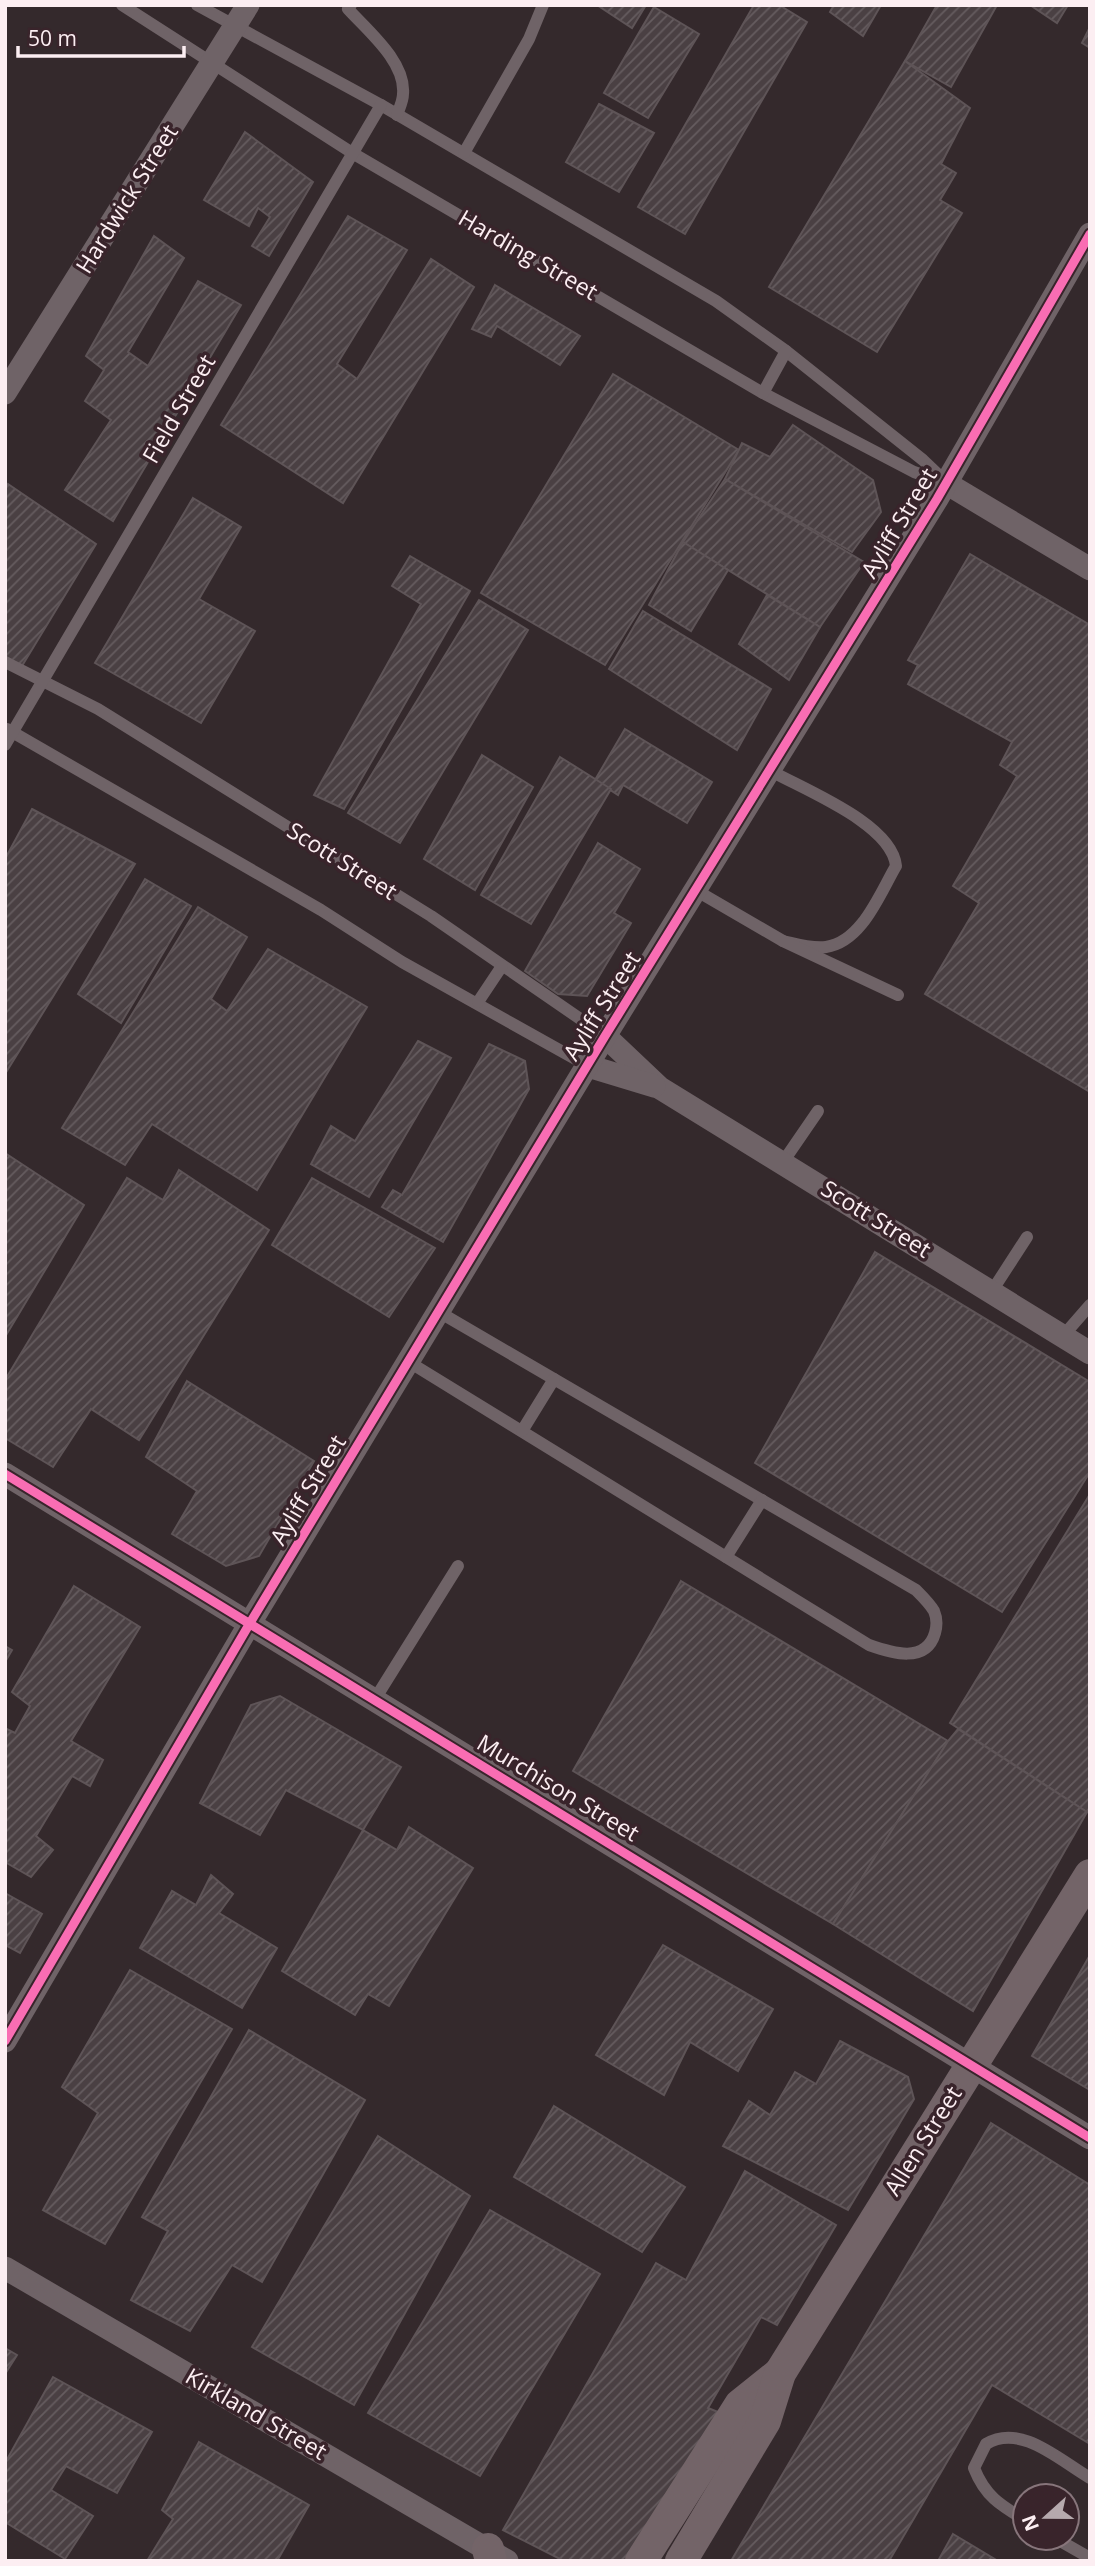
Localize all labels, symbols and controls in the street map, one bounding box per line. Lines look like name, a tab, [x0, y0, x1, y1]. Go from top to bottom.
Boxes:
scale bar	[18, 14, 184, 58]
text: 50 m	[28, 24, 77, 52]
street label: Hardwick Street	[67, 118, 185, 279]
street label: Harding Street	[453, 201, 604, 307]
street label: Field Street	[134, 348, 222, 469]
street label: Ayliff Street	[853, 461, 944, 584]
street label: Scott Street	[281, 814, 404, 907]
street label: Ayliff Street	[555, 945, 647, 1066]
street label: Scott Street	[815, 1172, 938, 1265]
street label: Ayliff Street	[262, 1428, 353, 1551]
street label: Murchison Street	[471, 1726, 646, 1848]
street label: Allen Street	[876, 2080, 968, 2201]
street label: Kirkland Street	[180, 2360, 333, 2467]
north arrow	[1011, 2482, 1081, 2552]
text: N	[1015, 2511, 1045, 2535]

